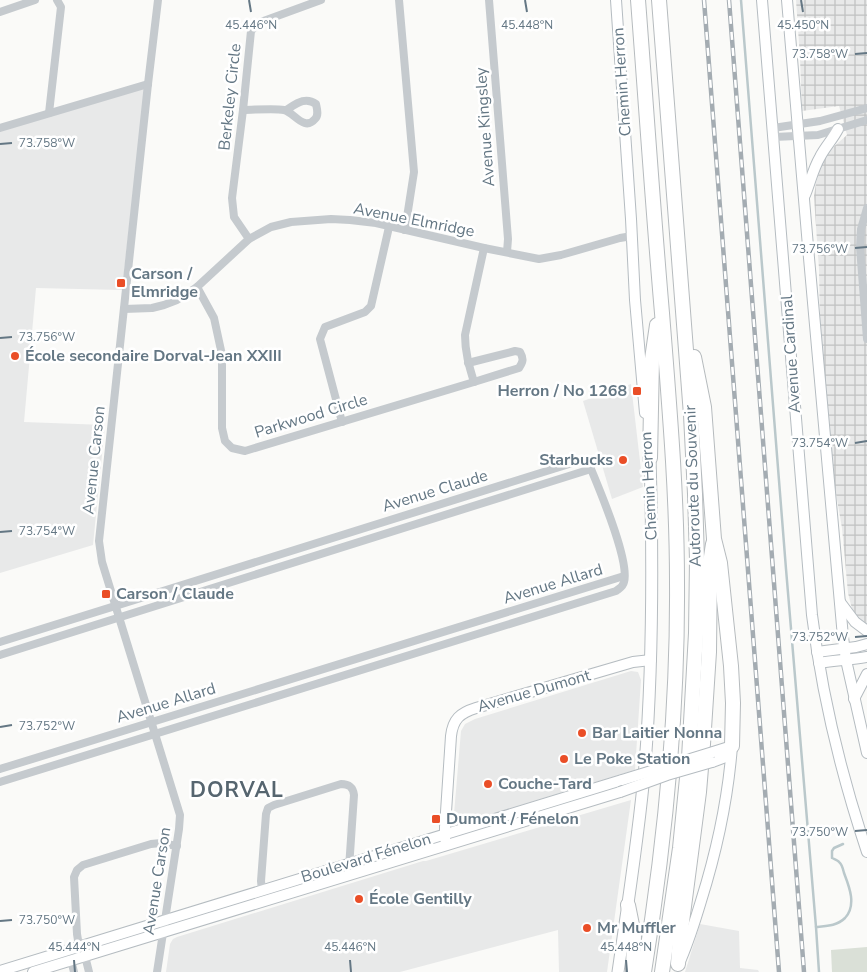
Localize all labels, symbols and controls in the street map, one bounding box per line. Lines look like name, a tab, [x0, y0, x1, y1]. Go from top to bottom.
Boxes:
text: 45.446°N	[225, 17, 277, 33]
text: 45.448°N	[501, 17, 553, 33]
text: 45.450°N	[777, 17, 829, 33]
street label: Chemin Herron	[607, 27, 637, 137]
street label: Berkeley Circle	[213, 42, 247, 152]
text: 73.758°W	[792, 46, 848, 62]
street label: Avenue Kingsley	[470, 66, 500, 187]
text: 73.758°W	[19, 135, 75, 151]
street label: Avenue Elmridge	[352, 197, 476, 243]
text: 73.756°W	[792, 241, 848, 257]
place label: Carson / Elmridge	[131, 263, 198, 303]
marker: Carson / Elmridge	[115, 277, 127, 289]
street label: Avenue Cardinal	[776, 294, 806, 414]
text: 73.756°W	[19, 329, 75, 345]
place label: École secondaire Dorval-Jean XXIII	[25, 345, 282, 367]
marker: École secondaire Dorval-Jean XXIII	[9, 350, 21, 362]
place label: Herron / No 1268	[497, 380, 627, 402]
marker: Herron / No 1268	[631, 385, 643, 397]
street label: Parkwood Circle	[252, 388, 370, 444]
street label: Autoroute du Souvenir	[679, 404, 707, 567]
street label: Avenue Carson	[77, 405, 111, 515]
street label: Chemin Herron	[635, 431, 663, 541]
text: 73.754°W	[792, 435, 848, 451]
place label: Starbucks	[539, 449, 613, 471]
marker: Starbucks	[617, 454, 629, 466]
street label: Avenue Claude	[379, 464, 491, 518]
text: 73.754°W	[19, 523, 75, 539]
street label: Avenue Allard	[500, 558, 606, 610]
place label: Carson / Claude	[116, 583, 234, 605]
marker: Carson / Claude	[100, 588, 112, 600]
text: 73.752°W	[792, 629, 848, 645]
street label: Avenue Dumont	[475, 664, 593, 718]
street label: Avenue Allard	[113, 677, 219, 729]
text: 73.752°W	[19, 718, 75, 734]
place label: Bar Laitier Nonna	[592, 722, 722, 744]
marker: Bar Laitier Nonna	[576, 727, 588, 739]
place label: Le Poke Station	[574, 748, 690, 770]
marker: Le Poke Station	[558, 753, 570, 765]
place label: Couche-Tard	[498, 773, 592, 795]
district label: DORVAL	[190, 776, 284, 804]
marker: Couche-Tard	[482, 778, 494, 790]
place label: Dumont / Fénelon	[446, 808, 579, 830]
marker: Dumont / Fénelon	[430, 813, 442, 825]
text: 73.750°W	[792, 824, 848, 840]
street label: Avenue Carson	[138, 826, 176, 936]
street label: Boulevard Fénelon	[298, 828, 434, 888]
place label: École Gentilly	[369, 888, 472, 910]
marker: École Gentilly	[353, 893, 365, 905]
text: 73.750°W	[19, 912, 75, 928]
place label: Mr Muffler	[597, 917, 677, 939]
marker: Mr Muffler	[581, 922, 593, 934]
text: 45.444°N	[48, 939, 100, 955]
text: 45.446°N	[324, 939, 376, 955]
text: 45.448°N	[600, 939, 652, 955]

